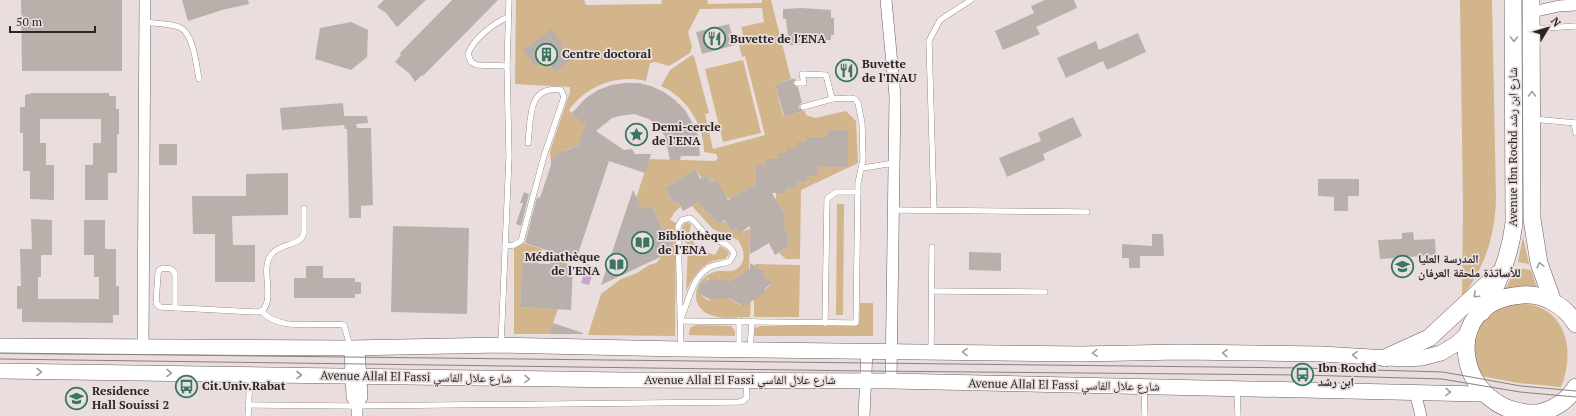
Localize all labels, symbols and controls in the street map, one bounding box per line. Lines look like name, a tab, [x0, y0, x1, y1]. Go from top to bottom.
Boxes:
scale bar	[10, 8, 95, 34]
north arrow	[1528, 8, 1568, 48]
text: 50 m	[16, 14, 43, 29]
text: N	[1548, 14, 1564, 30]
restaurant icon: Buvette de l'ENA	[702, 26, 728, 52]
place label: Buvette de l'ENA	[730, 31, 826, 46]
one-way arrow	[1510, 36, 1518, 42]
building icon: Centre doctoral	[533, 41, 559, 67]
place label: Centre doctoral	[562, 46, 651, 61]
place label: Buvette de l'INAU	[862, 56, 917, 85]
restaurant icon: Buvette de l'INAU	[833, 58, 859, 84]
street label: Avenue Ibn Rochd شارع ابن رشد	[1505, 67, 1521, 227]
one-way arrow	[1528, 91, 1536, 97]
place label: Demi-cercle de l'ENA	[652, 119, 721, 148]
place icon: Demi-cercle de l'ENA	[623, 121, 649, 147]
place label: Bibliothèque de l'ENA	[658, 228, 732, 257]
library icon: Bibliothèque de l'ENA	[629, 230, 655, 256]
place label: Médiathèque de l'ENA	[525, 249, 601, 278]
library icon: Médiathèque de l'ENA	[603, 251, 629, 277]
place label: المدرسة العليا للأساتذة ملحقة العرفان	[1418, 251, 1521, 281]
school or university icon: المدرسة العليا للأساتذة ملحقة العرفان	[1390, 253, 1416, 279]
one-way arrow	[1536, 262, 1545, 269]
one-way arrow	[1473, 290, 1481, 298]
one-way arrow	[962, 348, 968, 356]
one-way arrow	[1092, 349, 1098, 358]
one-way arrow	[1222, 349, 1228, 357]
one-way arrow	[1352, 351, 1358, 360]
place label: Ibn Rochd ابن رشد	[1318, 360, 1377, 390]
bus stop icon: Ibn Rochd ابن رشد	[1289, 362, 1315, 388]
street label: Avenue Allal El Fassi شارع علال الفاسي	[320, 367, 512, 389]
one-way arrow	[36, 368, 42, 376]
one-way arrow	[166, 369, 172, 378]
one-way arrow	[296, 371, 302, 379]
street label: Avenue Allal El Fassi شارع علال الفاسي	[644, 372, 836, 390]
bus stop icon: Cit.Univ.Rabat	[173, 373, 199, 399]
one-way arrow	[524, 374, 530, 383]
street label: Avenue Allal El Fassi شارع علال الفاسي	[968, 375, 1160, 397]
place label: Cit.Univ.Rabat	[202, 378, 286, 393]
place label: Residence Hall Souissi 2	[92, 383, 169, 412]
school or university icon: Residence Hall Souissi 2	[63, 385, 89, 411]
one-way arrow	[1445, 388, 1451, 397]

